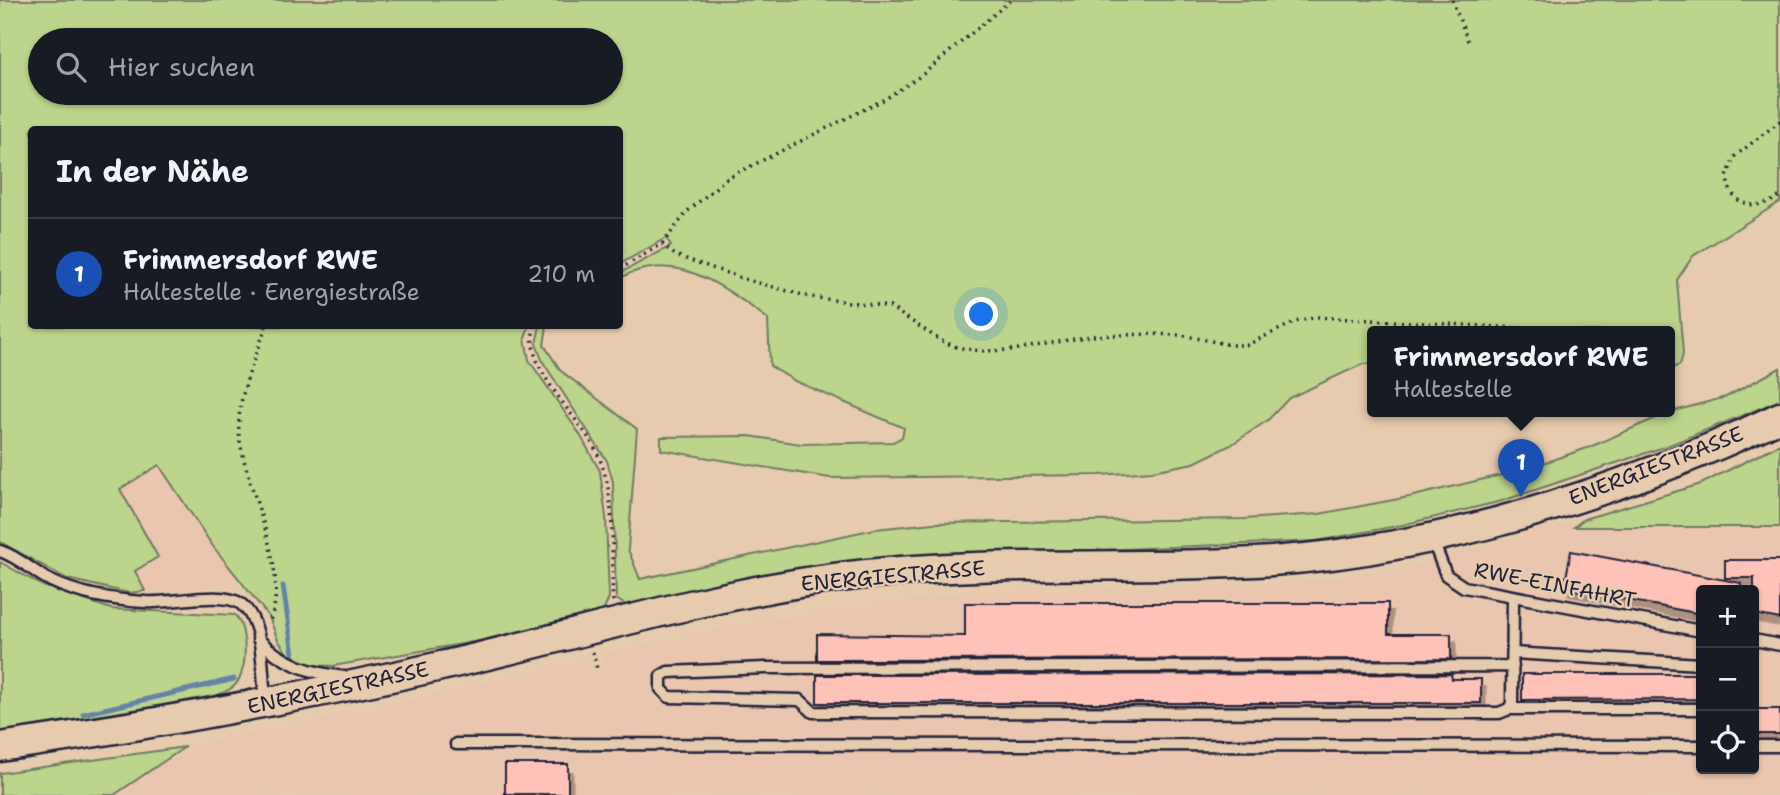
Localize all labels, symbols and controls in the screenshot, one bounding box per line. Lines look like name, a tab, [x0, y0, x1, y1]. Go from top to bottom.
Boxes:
search box	[28, 28, 623, 105]
icon: search	[52, 48, 90, 86]
text: Hier suchen	[108, 49, 255, 84]
text: In der Nähe	[56, 151, 249, 192]
text: Frimmersdorf RWE	[123, 242, 378, 277]
text: 1	[74, 259, 84, 289]
text: 210 m	[527, 259, 595, 289]
text: Haltestelle · Energiestraße	[123, 277, 420, 307]
your location	[964, 297, 998, 331]
popup	[1367, 326, 1675, 417]
text: Frimmersdorf RWE	[1393, 339, 1649, 374]
text: Haltestelle	[1393, 374, 1513, 404]
street label: ENERGIESTRASSE	[1565, 420, 1747, 512]
pin: 1	[1498, 439, 1544, 497]
street label: ENERGIESTRASSE	[800, 554, 986, 598]
street label: RWE-EINFAHRT	[1472, 556, 1638, 614]
map controls	[1696, 585, 1759, 774]
button: +	[1696, 585, 1759, 648]
button: −	[1696, 648, 1759, 711]
street label: ENERGIESTRASSE	[245, 655, 431, 721]
button: locate	[1696, 711, 1759, 774]

